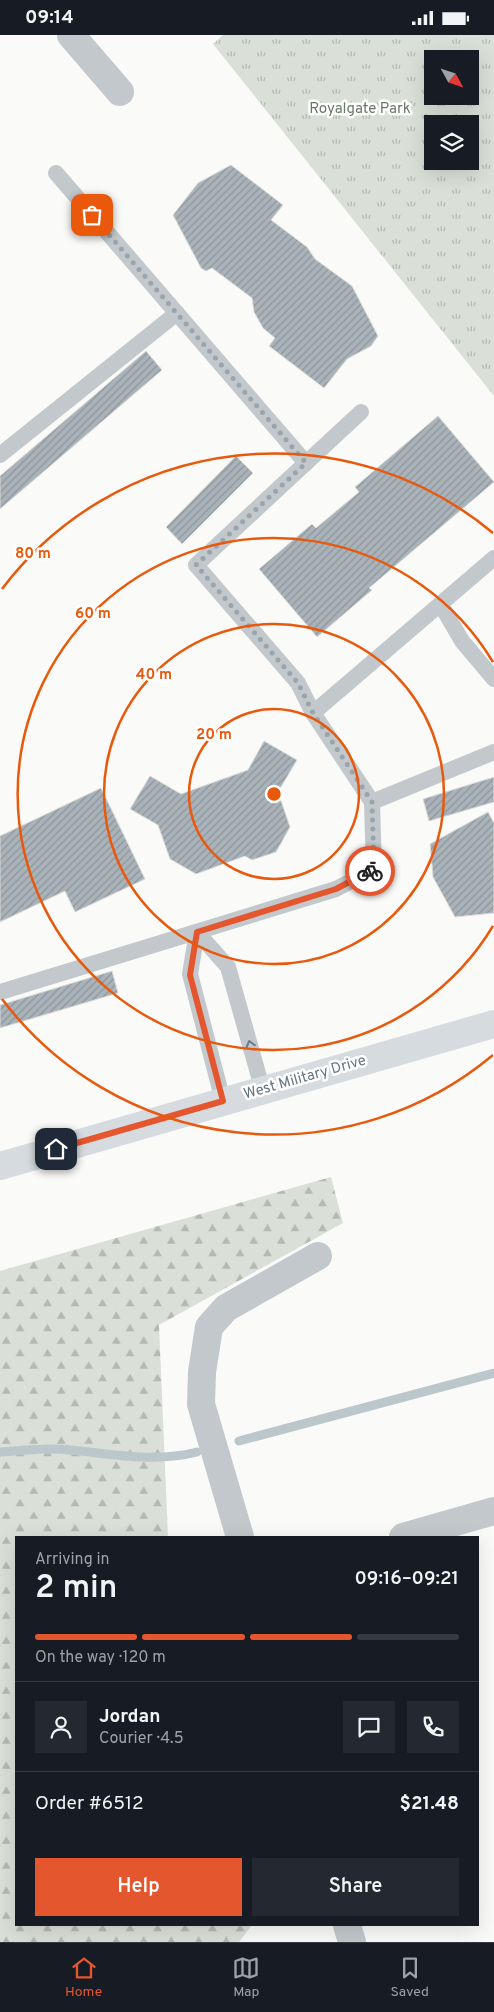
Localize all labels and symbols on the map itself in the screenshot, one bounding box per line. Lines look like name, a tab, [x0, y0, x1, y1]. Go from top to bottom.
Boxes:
north arrow	[424, 50, 479, 105]
park label: Royalgate Park	[309, 100, 411, 119]
pin	[71, 194, 113, 236]
text: 80 m	[15, 545, 51, 564]
text: 60 m	[75, 605, 111, 624]
text: 40 m	[136, 666, 172, 685]
text: 20 m	[196, 726, 232, 745]
centre of rings	[265, 785, 283, 803]
courier	[345, 846, 395, 896]
one-way arrow	[246, 1040, 256, 1048]
street label: West Military Drive	[242, 1051, 368, 1105]
pin	[35, 1128, 77, 1170]

